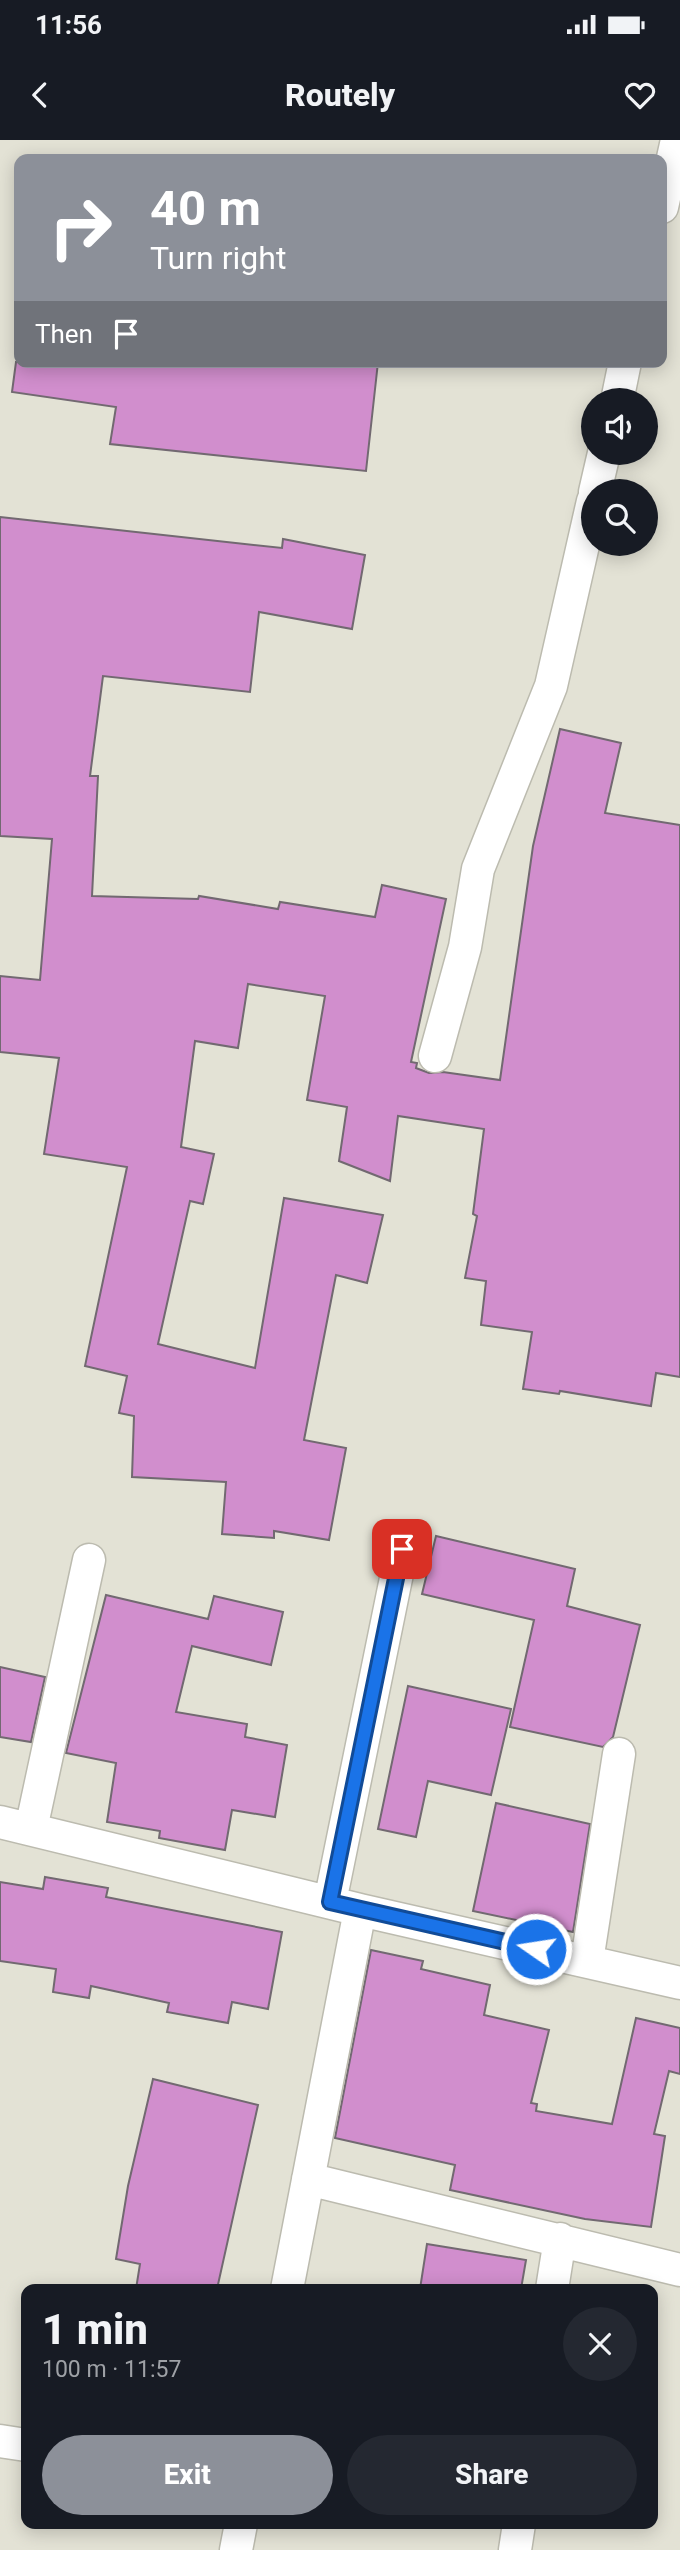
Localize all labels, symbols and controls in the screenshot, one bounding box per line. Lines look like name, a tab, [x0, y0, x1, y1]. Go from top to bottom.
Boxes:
text: 11:56	[35, 10, 102, 40]
icon: back	[21, 76, 59, 114]
text: Routely	[285, 76, 395, 114]
icon: heart	[621, 76, 659, 114]
text: 40 m	[150, 180, 261, 237]
icon: right	[35, 182, 126, 273]
text: Turn right	[150, 239, 286, 277]
icon: arrive	[107, 315, 145, 353]
text: Then	[35, 319, 93, 349]
map controls	[581, 388, 658, 556]
button: sound	[581, 388, 658, 465]
button: search	[581, 479, 658, 556]
pin	[372, 1519, 432, 1579]
icon: arrive	[383, 1530, 421, 1568]
position arrow	[499, 1912, 573, 1986]
text: 1 min	[42, 2305, 148, 2354]
button: close	[563, 2307, 637, 2381]
text: 100 m · 11:57	[42, 2356, 181, 2383]
button: Exit	[42, 2435, 333, 2515]
button: Share	[347, 2435, 637, 2515]

